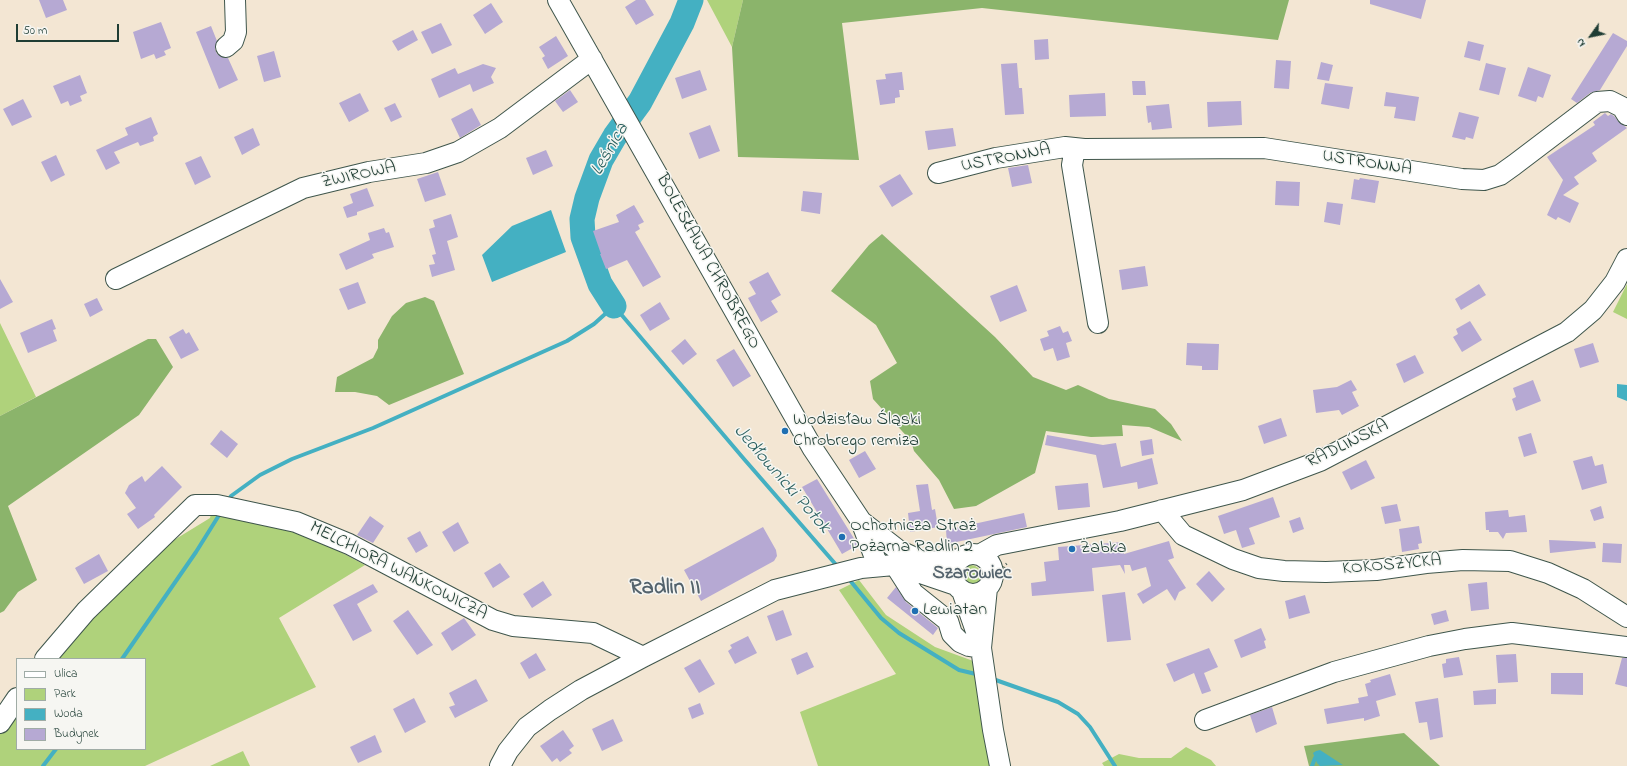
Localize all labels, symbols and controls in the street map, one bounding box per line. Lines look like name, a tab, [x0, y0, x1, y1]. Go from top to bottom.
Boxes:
scale bar	[18, 16, 121, 42]
north arrow	[1571, 16, 1611, 56]
text: 50 m	[23, 22, 47, 40]
text: N	[1572, 35, 1590, 50]
water label: Leśnica	[587, 120, 635, 180]
street label: USTRONNA	[959, 140, 1053, 178]
street label: USTRONNA	[1321, 146, 1413, 182]
street label: ŻWIROWA	[320, 158, 398, 194]
street label: BOLESŁAWA CHROBREGO	[650, 171, 764, 353]
place label: Wodzisław Śląski Chrobrego remiza	[793, 410, 921, 452]
street label: RADLIŃSKA	[1303, 416, 1393, 474]
water label: Jedłownicki Potok	[728, 421, 834, 539]
marker: Wodzisław Śląski Chrobrego remiza	[780, 426, 790, 436]
place label: Ochotnicza Straż Pożarna Radlin 2	[850, 516, 976, 558]
street label: MELCHIORA WAŃKOWICZA	[306, 518, 490, 626]
marker: Ochotnicza Straż Pożarna Radlin 2	[837, 532, 847, 542]
place label: Żabka	[1080, 538, 1127, 560]
marker: Żabka	[1067, 544, 1077, 554]
street label: KOKOSZYCKA	[1341, 551, 1443, 581]
district label: Szarowiec	[932, 564, 1012, 586]
district label: Radlin II	[630, 576, 700, 602]
place label: Lewiatan	[923, 600, 987, 622]
marker: Lewiatan	[910, 606, 920, 616]
legend	[16, 658, 146, 750]
text: Ulica	[54, 665, 78, 683]
text: Park	[54, 685, 76, 703]
text: Woda	[54, 705, 83, 723]
text: Budynek	[54, 725, 99, 743]

